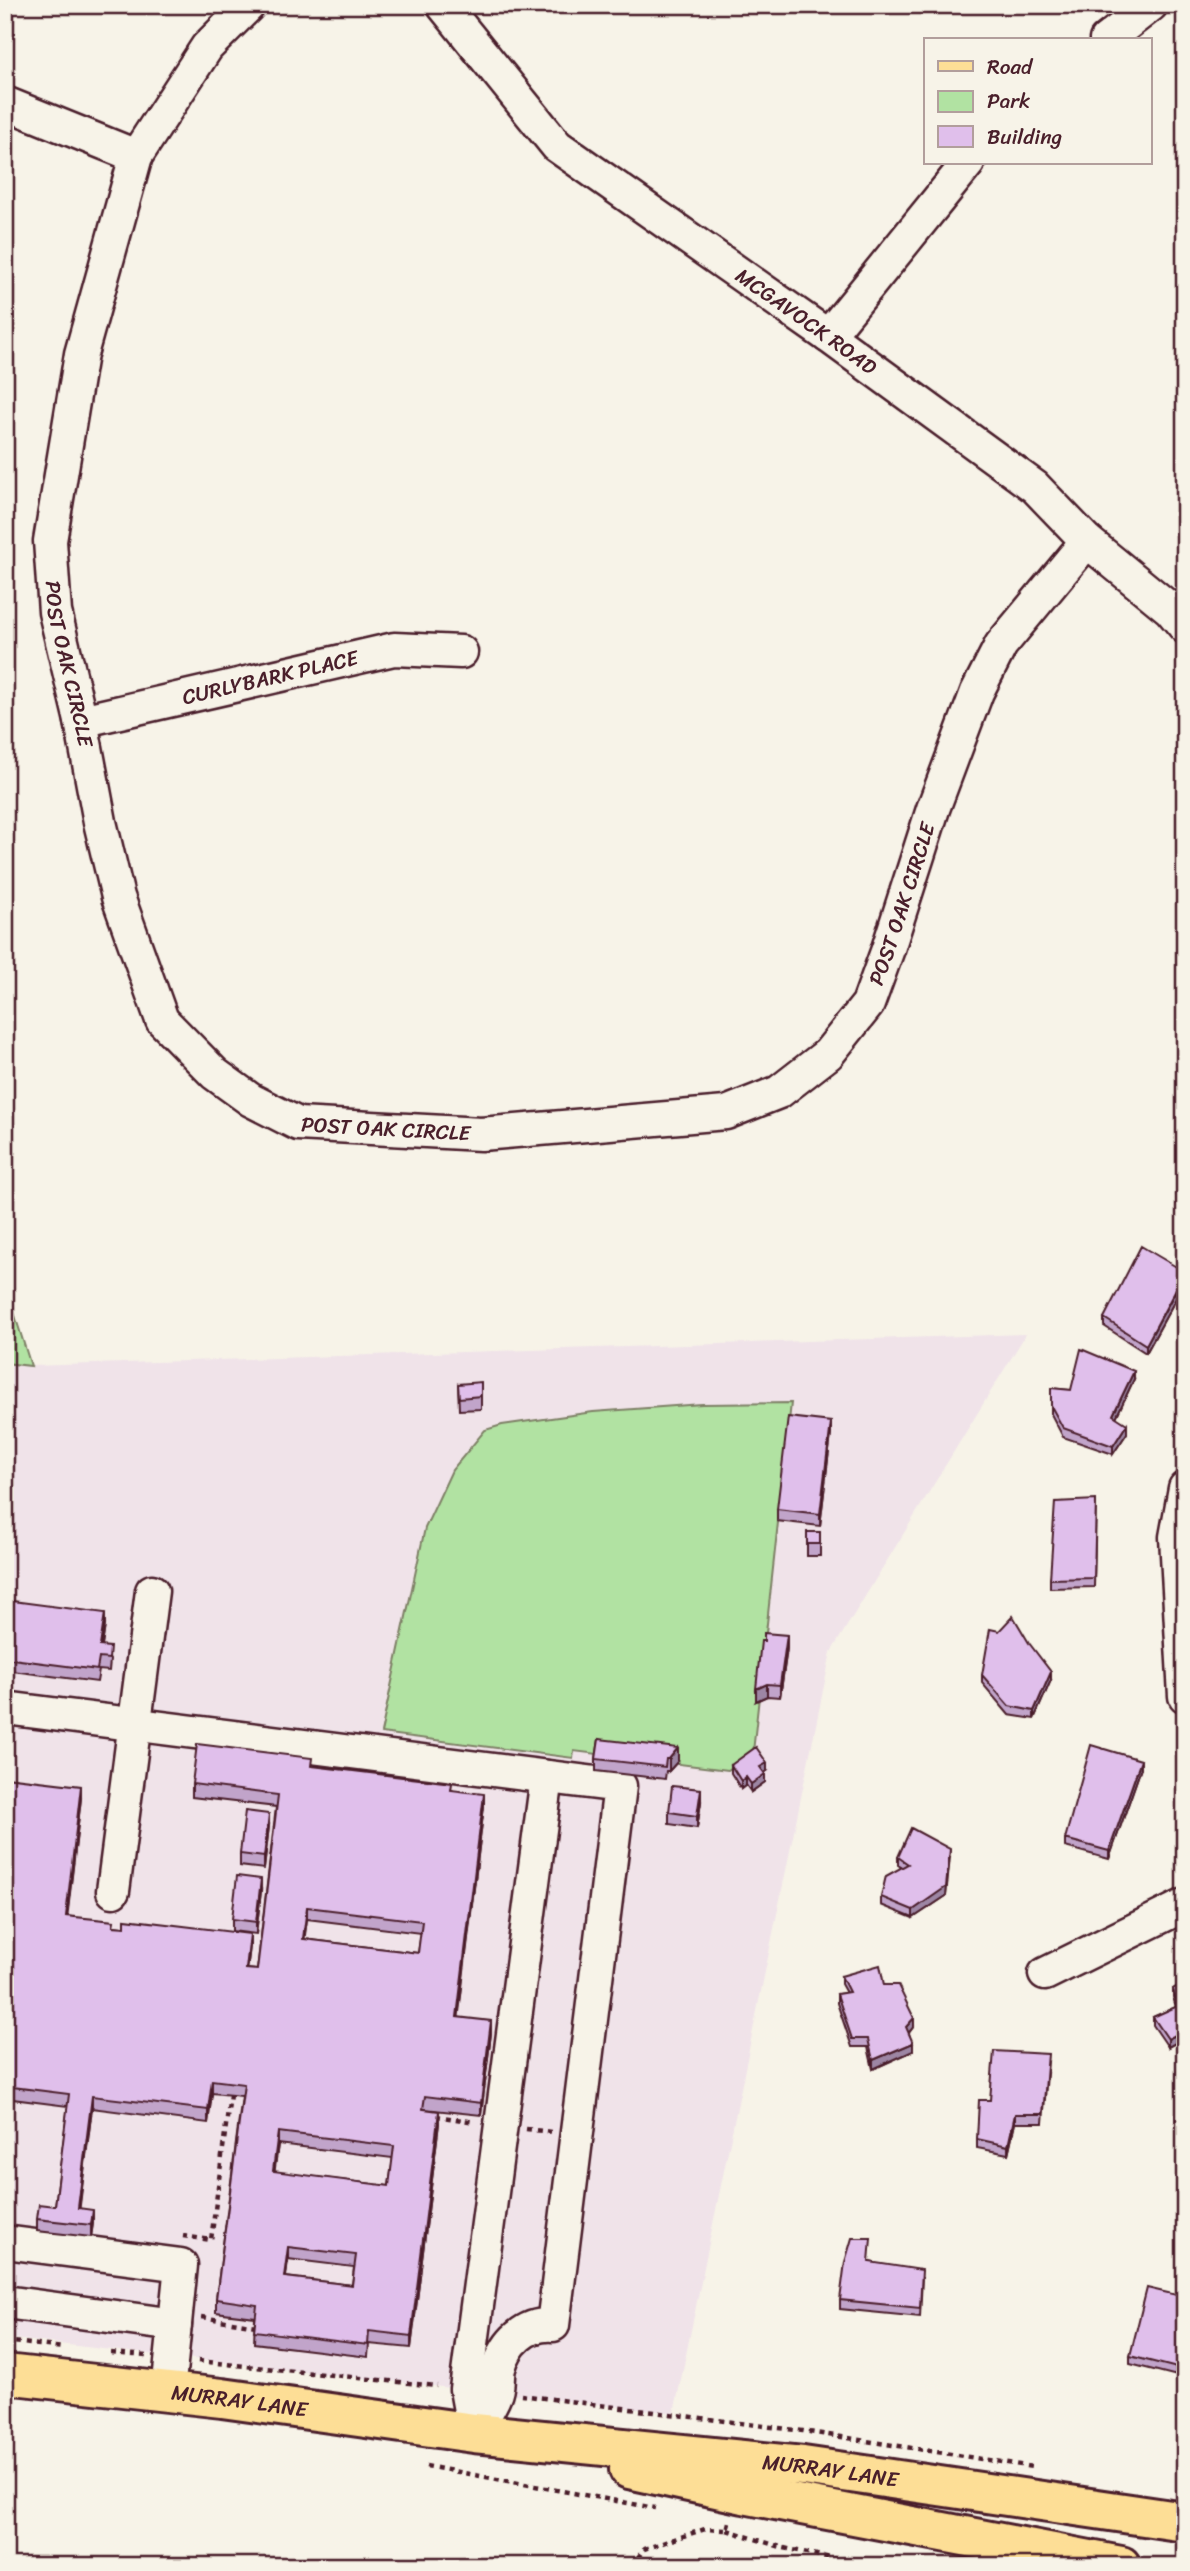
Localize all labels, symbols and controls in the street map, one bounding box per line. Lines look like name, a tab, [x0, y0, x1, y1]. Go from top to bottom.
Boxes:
legend	[924, 38, 1152, 164]
text: Road	[987, 48, 1034, 86]
text: Park	[987, 82, 1030, 120]
text: Building	[987, 118, 1063, 156]
street label: MCGAVOCK ROAD	[727, 257, 886, 385]
street label: POST OAK CIRCLE	[34, 579, 105, 751]
street label: CURLYBARK PLACE	[178, 639, 363, 716]
street label: POST OAK CIRCLE	[857, 816, 947, 991]
street label: POST OAK CIRCLE	[300, 1105, 473, 1152]
street label: MURRAY LANE	[169, 2374, 311, 2429]
street label: MURRAY LANE	[760, 2443, 902, 2499]

